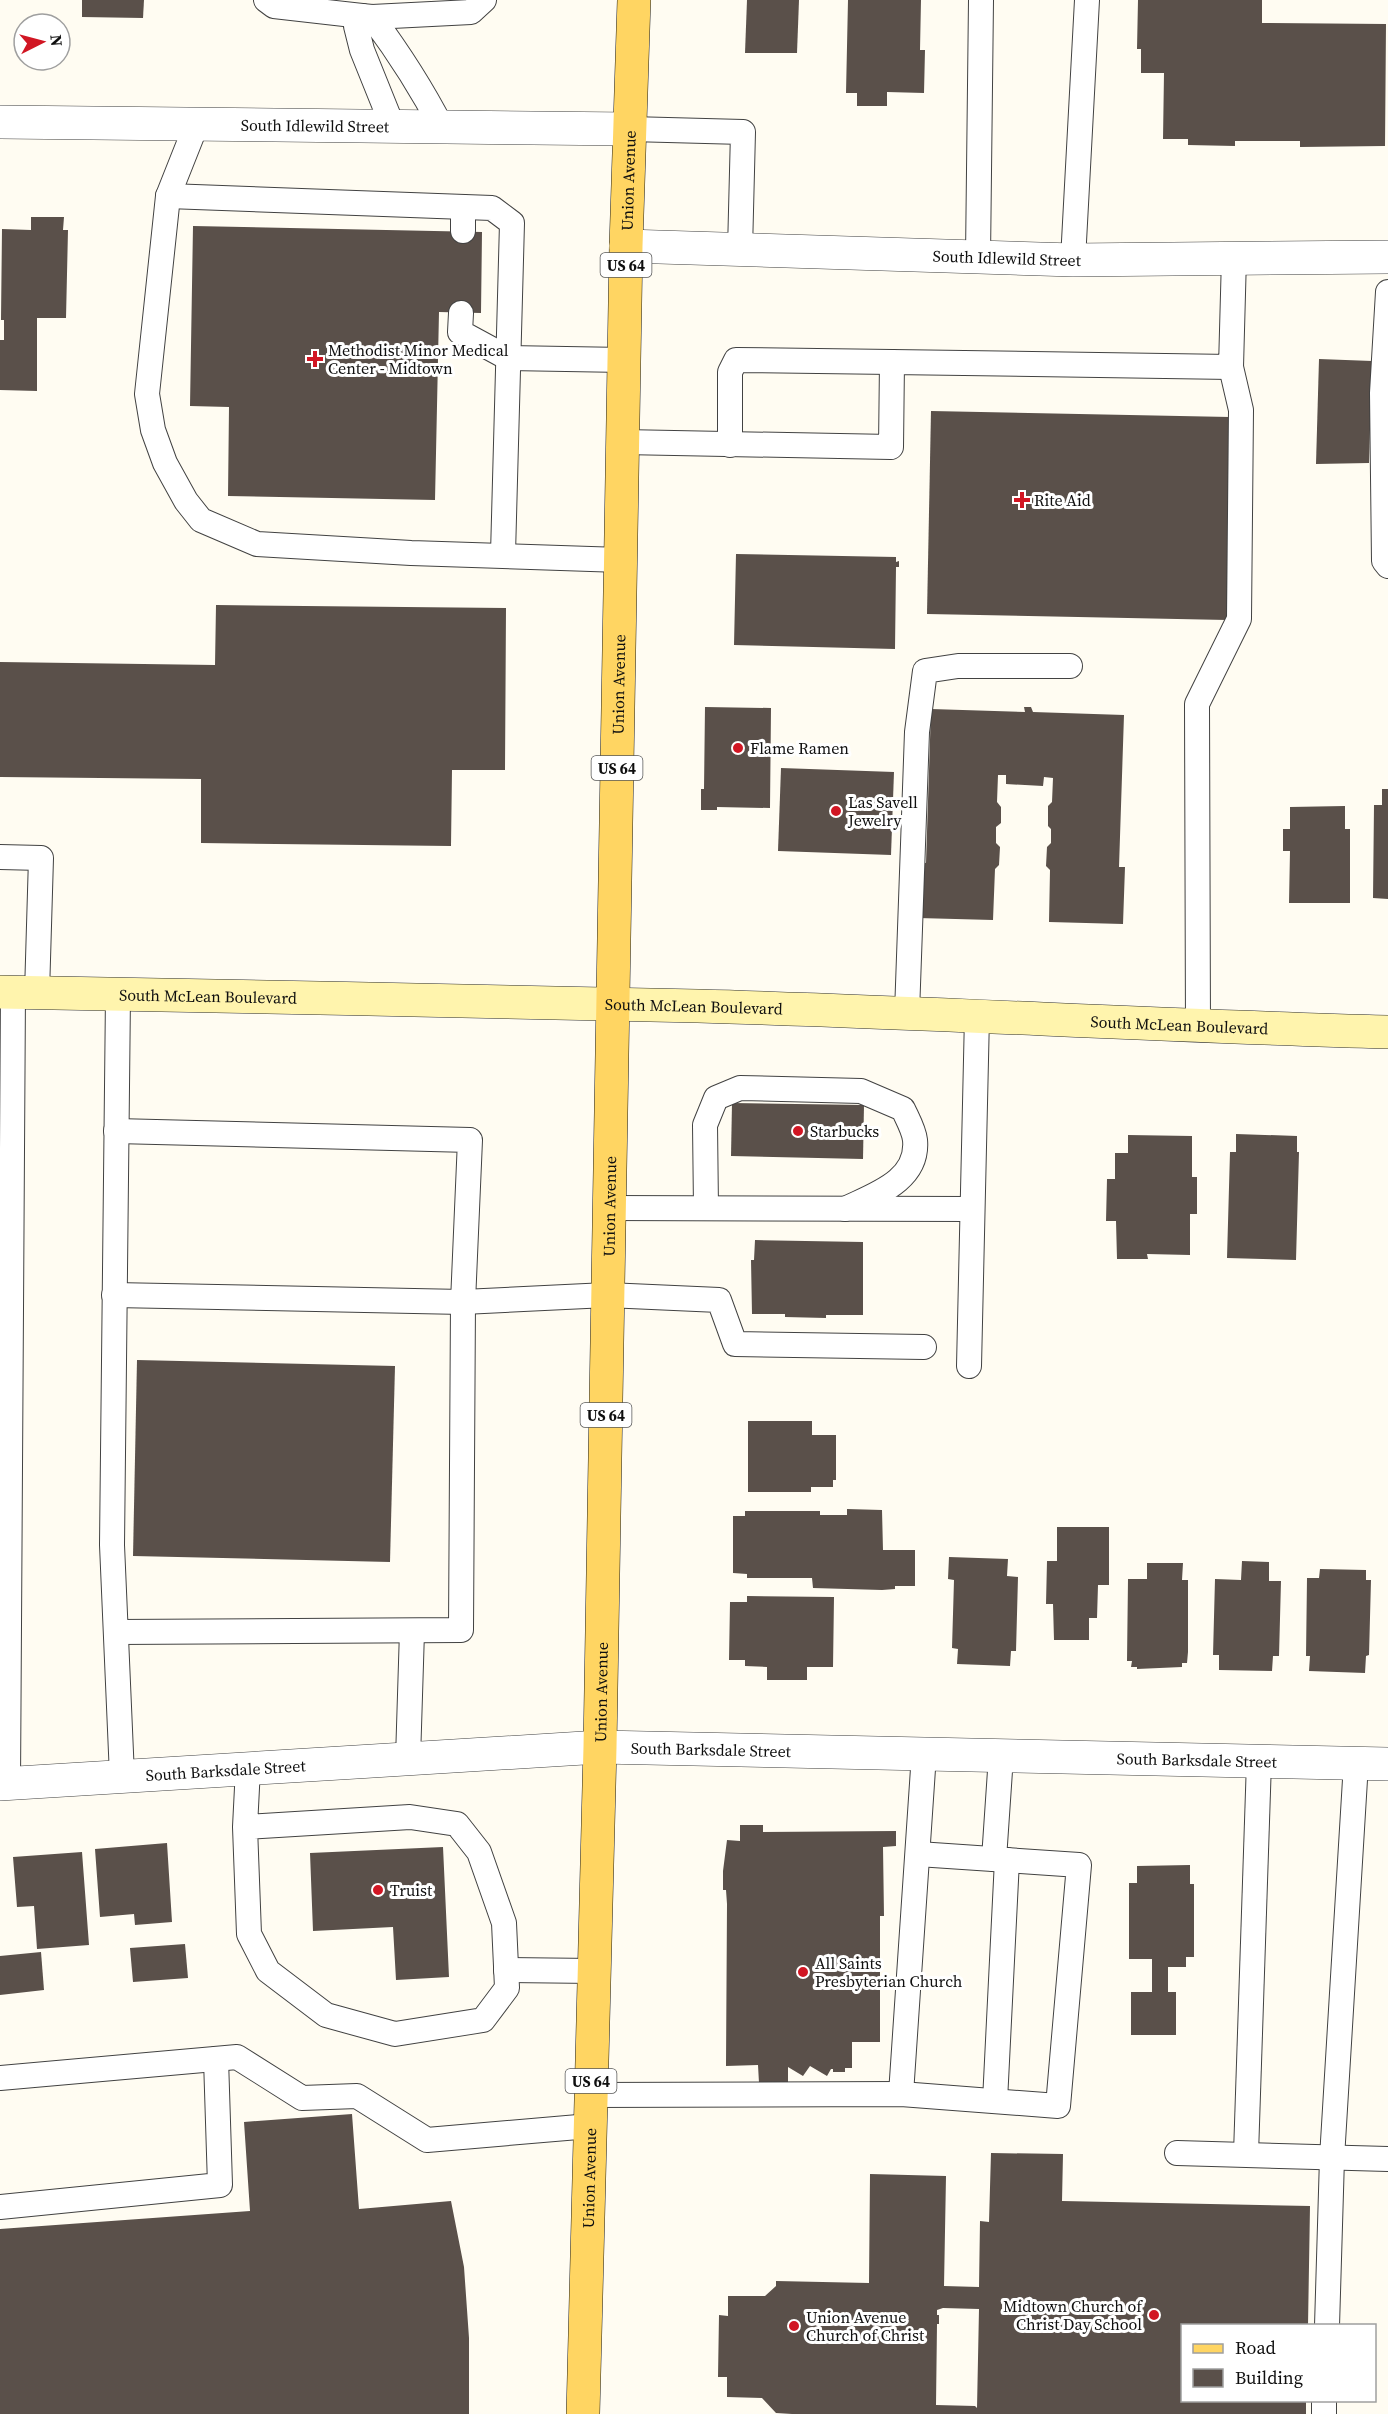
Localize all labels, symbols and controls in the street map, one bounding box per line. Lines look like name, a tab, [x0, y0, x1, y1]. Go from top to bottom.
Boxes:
north arrow	[12, 12, 72, 72]
text: N	[45, 33, 69, 48]
street label: South Idlewild Street	[241, 114, 390, 137]
street label: Union Avenue	[616, 130, 641, 231]
street label: South Idlewild Street	[932, 245, 1082, 271]
road number: US 64	[600, 253, 652, 277]
place label: Methodist Minor Medical Center - Midtown	[328, 339, 509, 379]
marker: Methodist Minor Medical Center - Midtown	[306, 350, 324, 368]
place label: Rite Aid	[1034, 489, 1091, 511]
marker: Rite Aid	[1015, 493, 1029, 507]
street label: Union Avenue	[607, 634, 630, 735]
place label: Flame Ramen	[750, 737, 849, 759]
marker: Flame Ramen	[731, 741, 745, 755]
road number: US 64	[592, 756, 642, 780]
place label: Las Savell Jewelry	[847, 791, 918, 831]
marker: Las Savell Jewelry	[829, 804, 843, 818]
street label: South McLean Boulevard	[119, 983, 297, 1009]
street label: South McLean Boulevard	[605, 993, 783, 1020]
street label: South McLean Boulevard	[1090, 1010, 1269, 1039]
place label: Starbucks	[810, 1120, 879, 1142]
marker: Starbucks	[791, 1124, 805, 1138]
street label: Union Avenue	[597, 1156, 621, 1257]
road number: US 64	[580, 1403, 632, 1427]
street label: Union Avenue	[589, 1642, 613, 1743]
street label: South Barksdale Street	[631, 1737, 792, 1762]
street label: South Barksdale Street	[1116, 1747, 1278, 1773]
street label: South Barksdale Street	[145, 1754, 307, 1786]
place label: Truist	[390, 1879, 433, 1901]
marker: Truist	[371, 1883, 385, 1897]
place label: All Saints Presbyterian Church	[815, 1952, 963, 1992]
marker: All Saints Presbyterian Church	[796, 1965, 810, 1979]
road number: US 64	[566, 2069, 616, 2093]
street label: Union Avenue	[577, 2128, 601, 2229]
place label: Midtown Church of Christ Day School	[1003, 2295, 1143, 2335]
place label: Union Avenue Church of Christ	[806, 2306, 925, 2346]
marker: Midtown Church of Christ Day School	[1147, 2308, 1161, 2322]
marker: Union Avenue Church of Christ	[787, 2319, 801, 2333]
legend	[1181, 2324, 1376, 2402]
text: Road	[1235, 2335, 1276, 2360]
text: Building	[1235, 2365, 1303, 2390]

